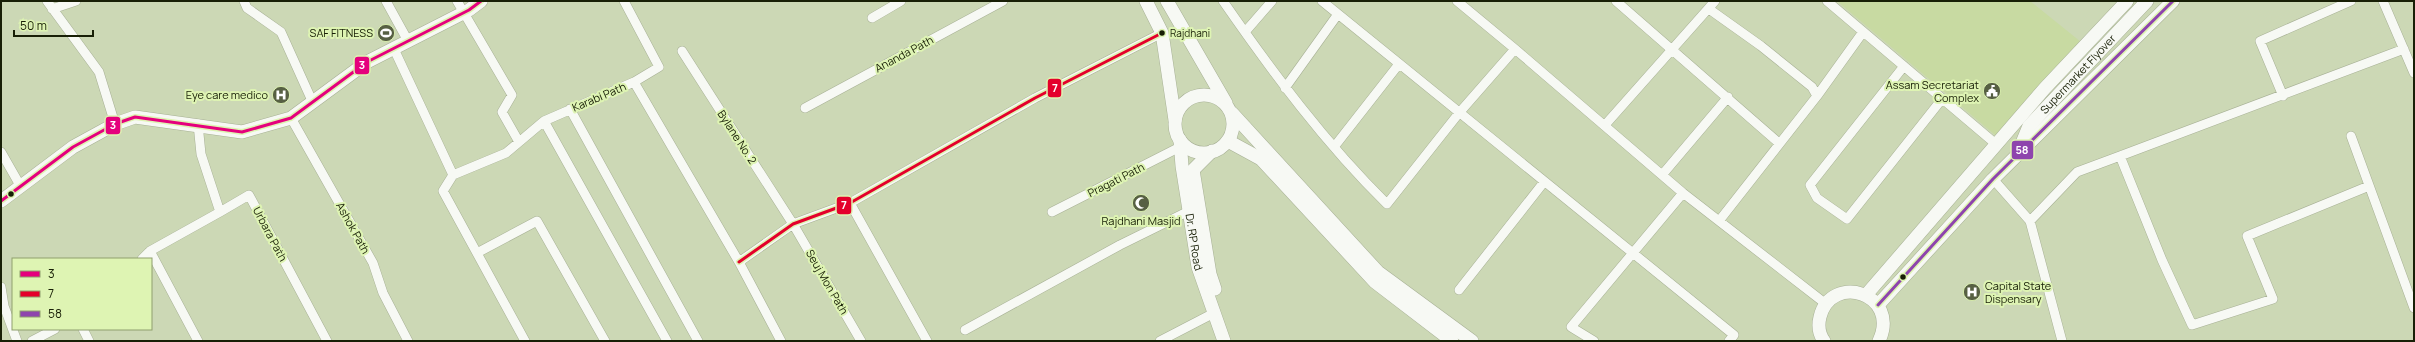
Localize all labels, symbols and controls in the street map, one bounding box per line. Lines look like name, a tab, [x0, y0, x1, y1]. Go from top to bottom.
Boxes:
scale bar	[14, 12, 93, 38]
text: 50 m	[20, 17, 47, 34]
sports icon: SAF FITNESS	[376, 23, 396, 43]
place label: SAF FITNESS	[310, 25, 373, 40]
place label: Rajdhani	[1170, 26, 1210, 40]
marker: Rajdhani	[1157, 28, 1167, 38]
street label: Supermarket Flyover	[2036, 31, 2119, 117]
street label: Ananda Path	[872, 32, 936, 75]
line badge: 3	[354, 56, 370, 75]
text: 3	[359, 57, 365, 72]
place label: Assam Secretariat Complex	[1886, 77, 1979, 105]
street label: Karabi Path	[570, 78, 628, 115]
line badge: 7	[1047, 78, 1062, 98]
text: 7	[1052, 80, 1058, 95]
public building icon: Assam Secretariat Complex	[1982, 81, 2002, 101]
hospital icon: Eye care medico	[271, 85, 291, 105]
place label: Eye care medico	[186, 87, 268, 102]
street label: Bylane No. 2	[714, 107, 760, 167]
line badge: 3	[105, 116, 121, 135]
text: 3	[110, 117, 116, 132]
line badge: 58	[2011, 140, 2034, 160]
text: 58	[2015, 142, 2029, 157]
street label: Pragati Path	[1085, 159, 1147, 200]
unlabelled marker	[6, 189, 16, 199]
mosque icon: Rajdhani Masjid	[1131, 193, 1151, 213]
line badge: 7	[836, 196, 852, 215]
text: 7	[841, 197, 847, 212]
street label: Ashok Path	[333, 199, 374, 256]
street label: Urbara Path	[250, 204, 291, 264]
street label: Dr. RP Road	[1183, 212, 1207, 272]
place label: Rajdhani Masjid	[1101, 213, 1181, 228]
street label: Seuj Mon Path	[803, 247, 852, 317]
legend	[12, 258, 152, 330]
text: 3	[48, 265, 55, 282]
unlabelled marker	[1898, 272, 1908, 282]
place label: Capital State Dispensary	[1985, 278, 2052, 306]
hospital icon: Capital State Dispensary	[1962, 282, 1982, 302]
text: 7	[48, 285, 54, 302]
text: 58	[48, 305, 62, 322]

